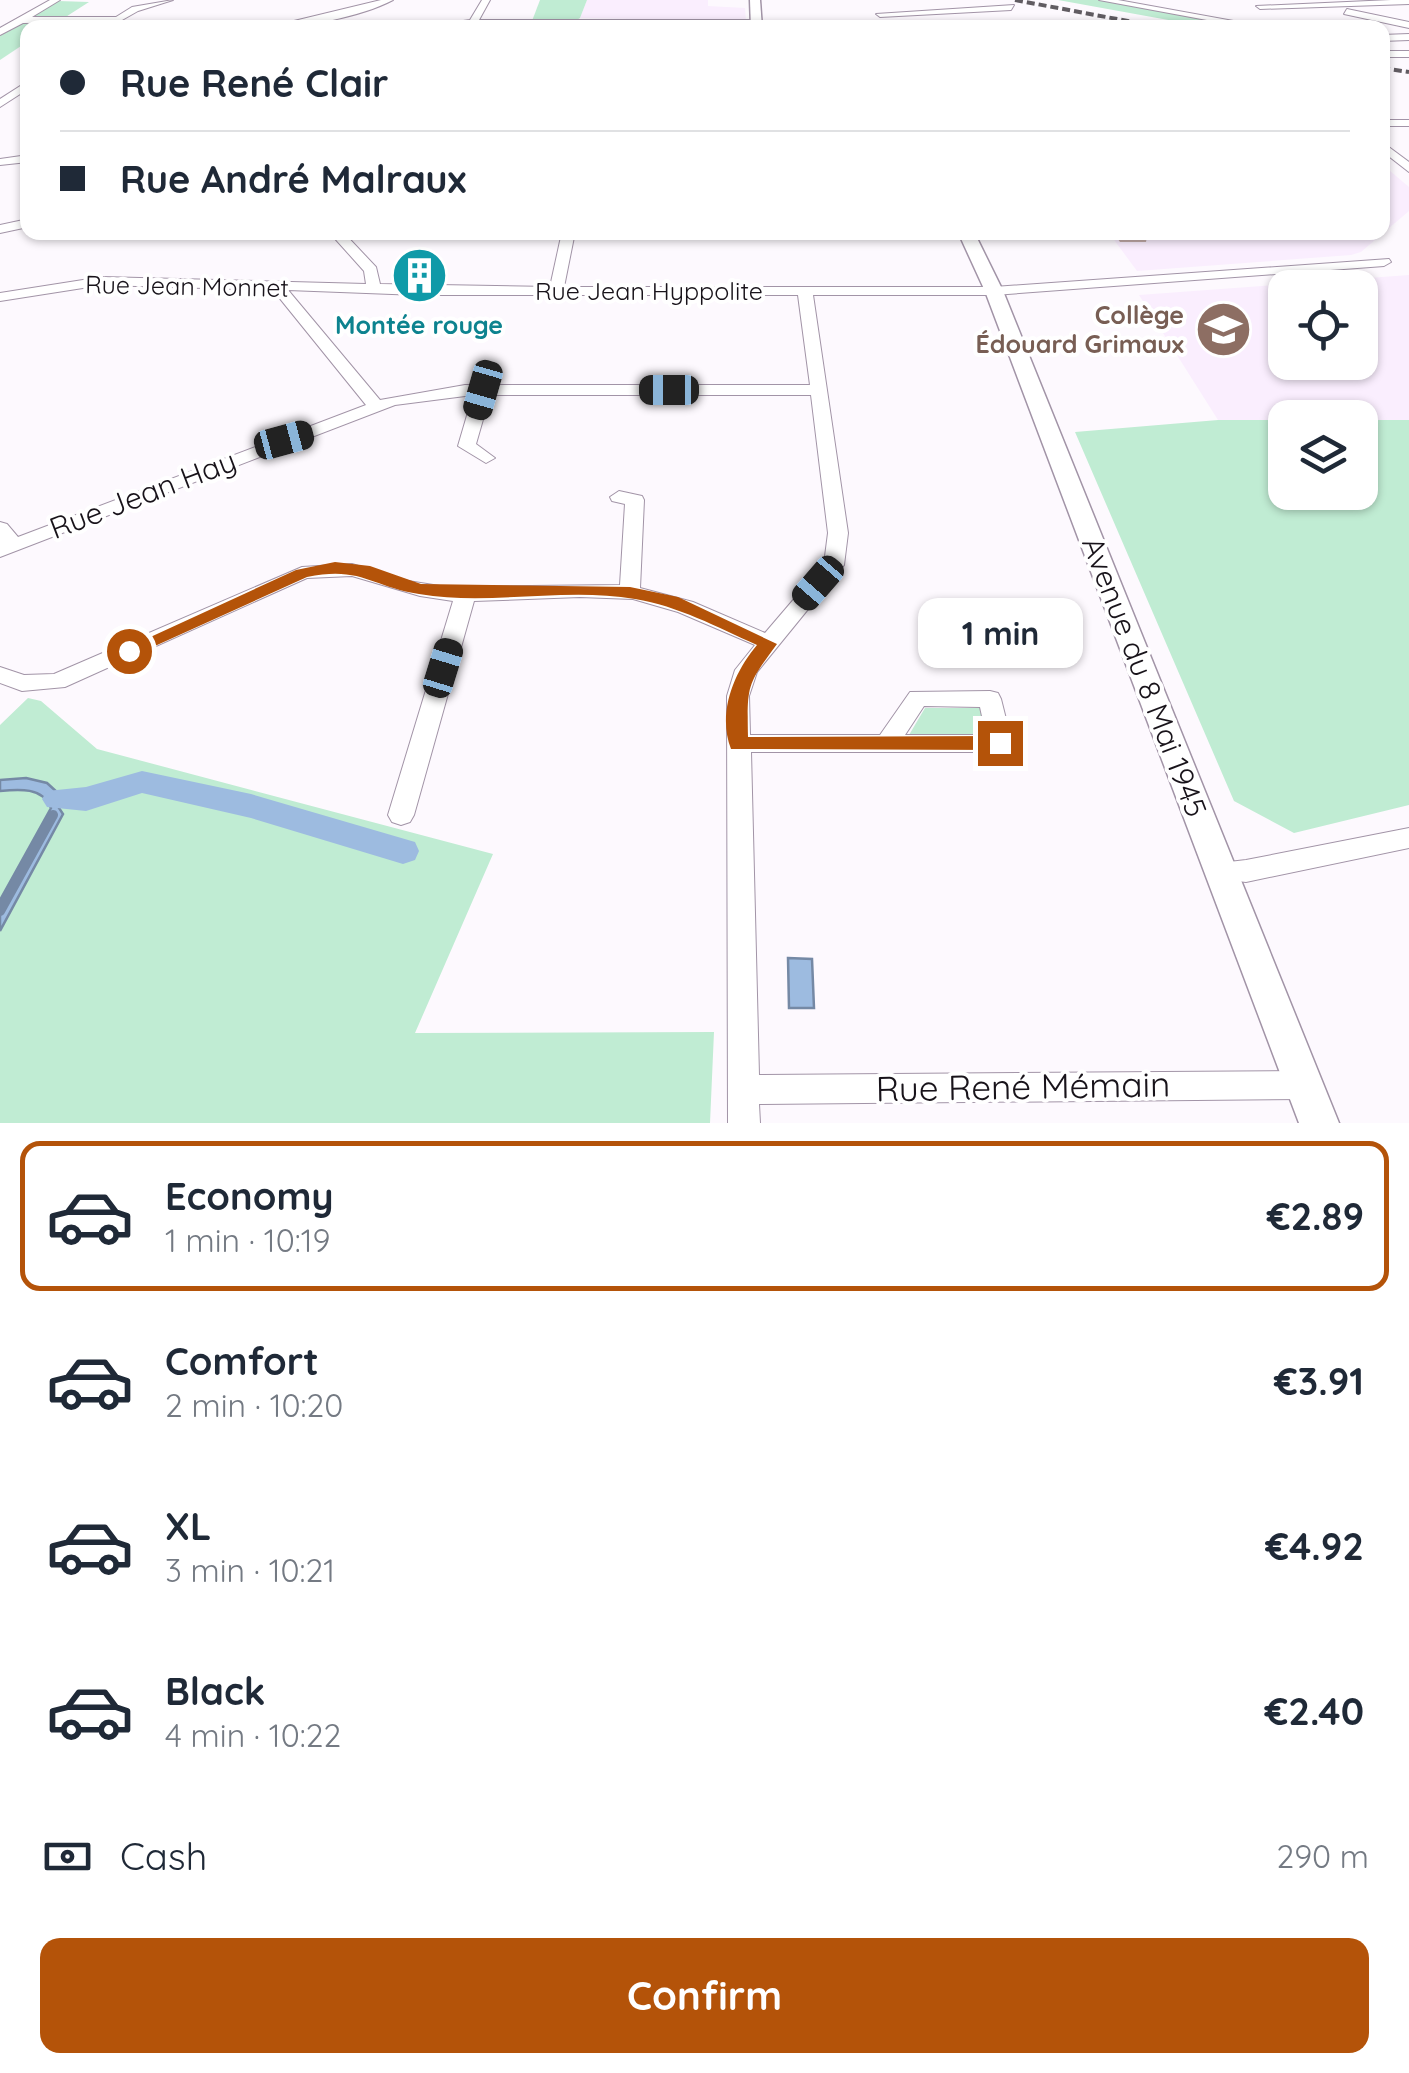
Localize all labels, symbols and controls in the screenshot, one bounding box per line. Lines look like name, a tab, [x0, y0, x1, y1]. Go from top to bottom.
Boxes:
text: Rue René Clair	[120, 59, 389, 107]
text: Rue André Malraux	[120, 155, 466, 203]
building icon: Montée rouge	[389, 246, 449, 306]
street label: Rue Jean Monnet	[85, 268, 289, 303]
map controls	[1268, 270, 1378, 510]
button: locate	[1268, 270, 1378, 380]
street label: Rue Jean Hyppolite	[535, 275, 763, 306]
place label: Collège Édouard Grimaux	[976, 299, 1184, 359]
school or university icon: Collège Édouard Grimaux	[1193, 299, 1253, 359]
place label: Montée rouge	[335, 309, 503, 340]
car	[460, 357, 506, 423]
car	[639, 375, 699, 405]
button: layers	[1268, 400, 1378, 510]
car	[251, 418, 317, 462]
street label: Rue Jean Hay	[44, 441, 241, 547]
street label: Avenue du 8 Mai 1945	[1074, 531, 1216, 822]
car	[787, 551, 849, 615]
callout: 1 min	[918, 598, 1082, 668]
text: 1 min	[962, 613, 1039, 653]
route start	[107, 629, 152, 674]
car	[420, 635, 466, 701]
route end	[978, 721, 1023, 766]
street label: Rue René Mémain	[875, 1061, 1171, 1111]
icon: car	[45, 1171, 135, 1261]
text: Economy	[165, 1172, 334, 1220]
text: €2.89	[1267, 1192, 1364, 1240]
text: 1 min · 10:19	[165, 1220, 330, 1260]
icon: car	[45, 1336, 135, 1426]
text: Comfort	[165, 1337, 319, 1385]
text: €3.91	[1274, 1357, 1364, 1405]
text: 2 min · 10:20	[165, 1385, 343, 1425]
icon: car	[45, 1501, 135, 1591]
text: XL	[165, 1502, 211, 1550]
text: €4.92	[1265, 1522, 1364, 1570]
text: 3 min · 10:21	[165, 1550, 335, 1590]
icon: car	[45, 1666, 135, 1756]
text: Black	[165, 1667, 265, 1715]
text: €2.40	[1265, 1687, 1364, 1735]
text: 4 min · 10:22	[165, 1715, 341, 1755]
icon: cash	[40, 1829, 95, 1884]
text: Cash	[120, 1832, 207, 1880]
text: 290 m	[1276, 1836, 1369, 1876]
button: Confirm	[40, 1938, 1369, 2053]

